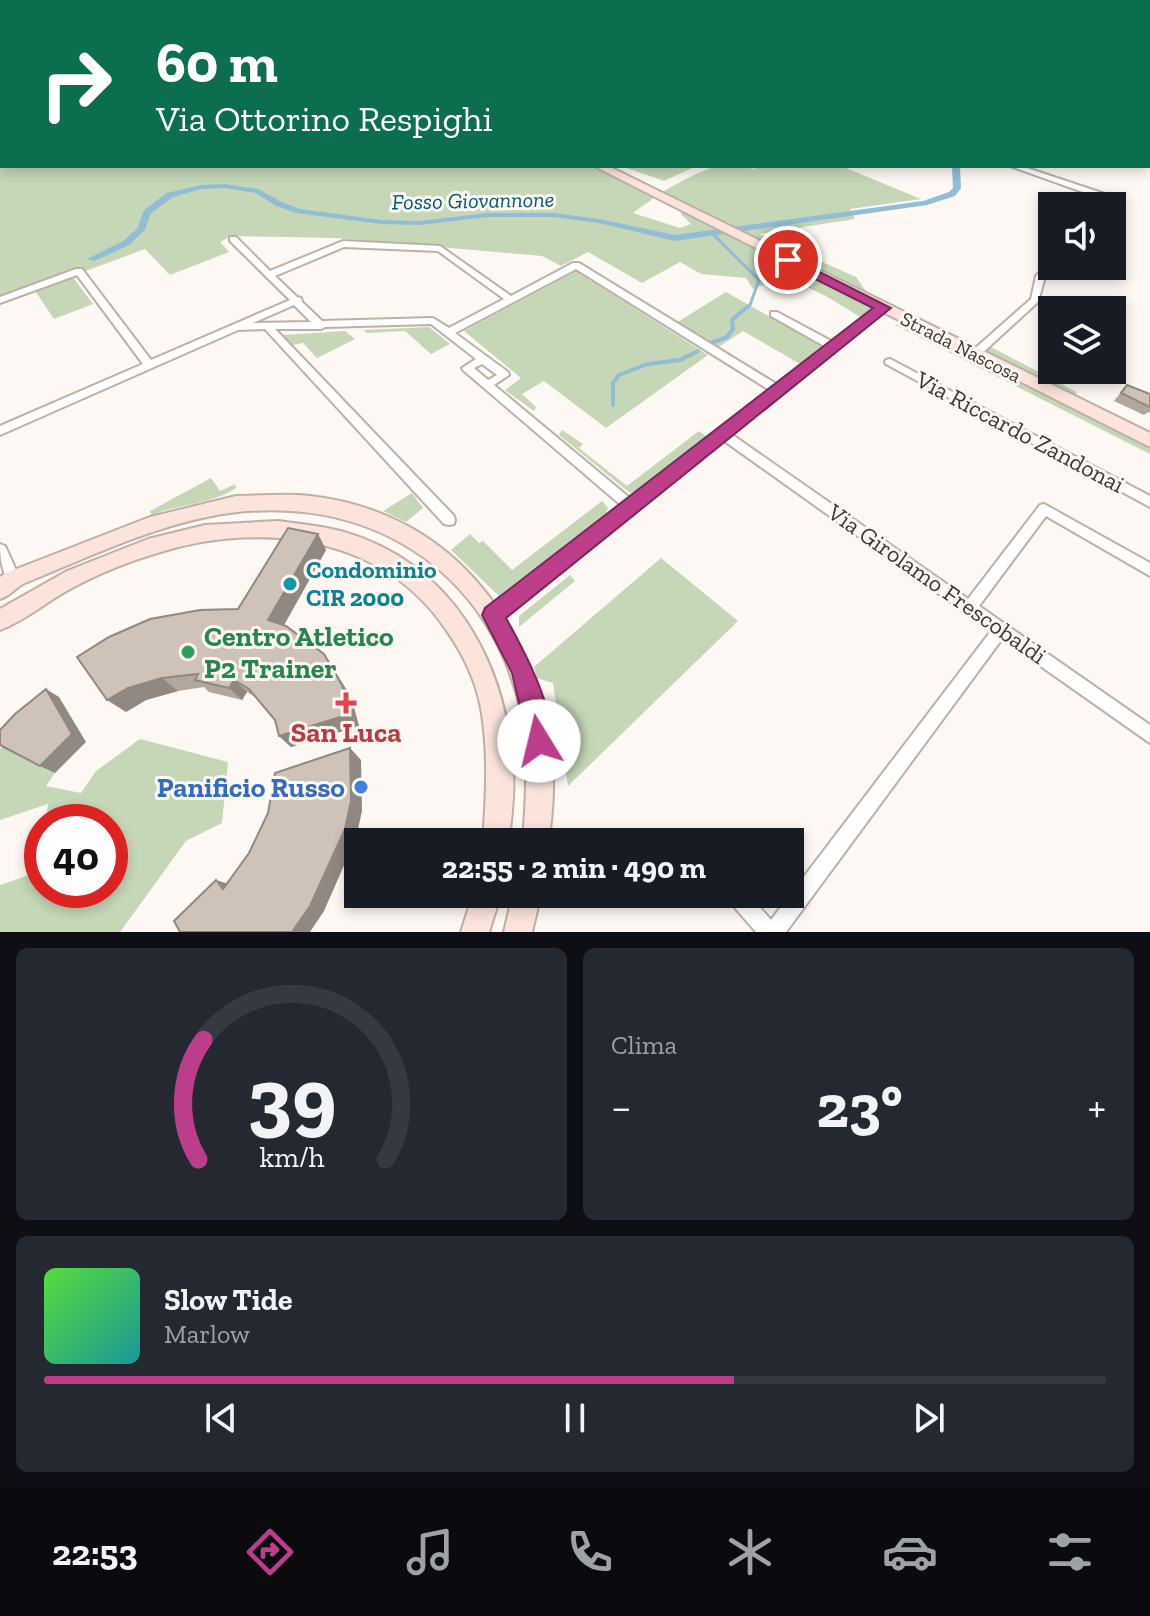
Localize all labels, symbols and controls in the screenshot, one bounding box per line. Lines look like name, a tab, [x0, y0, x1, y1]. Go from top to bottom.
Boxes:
text: 60 m	[156, 29, 278, 96]
icon: right	[24, 32, 128, 136]
text: Via Ottorino Respighi	[156, 97, 492, 140]
water label: Fosso Giovannone	[391, 186, 555, 215]
map controls	[1038, 192, 1126, 384]
button: sound	[1038, 192, 1126, 280]
pin	[754, 226, 822, 294]
icon: arrive	[766, 238, 810, 282]
button: layers	[1038, 296, 1126, 384]
street label: Strada Nascosa	[897, 306, 1026, 388]
street label: Via Riccardo Zandonai	[910, 364, 1130, 499]
street label: Via Girolamo Frescobaldi	[822, 496, 1052, 670]
place label: Condominio CIR 2000	[306, 555, 437, 612]
marker: Condominio CIR 2000	[281, 575, 299, 593]
place label: Centro Atletico P2 Trainer	[204, 620, 394, 685]
marker: Centro Atletico P2 Trainer	[179, 643, 197, 661]
marker: San Luca	[337, 694, 355, 712]
position arrow	[497, 699, 581, 783]
place label: San Luca	[291, 716, 401, 749]
place label: Panificio Russo	[157, 771, 345, 804]
marker: Panificio Russo	[352, 778, 370, 796]
speed limit sign: 40	[24, 804, 128, 908]
text: 22:55 · 2 min · 490 m	[442, 850, 706, 886]
text: Clima	[611, 1029, 677, 1061]
text: 39	[247, 1047, 336, 1147]
text: 23°	[817, 1070, 903, 1142]
text: −	[611, 1080, 632, 1133]
text: +	[1087, 1080, 1106, 1133]
text: km/h	[259, 1140, 324, 1174]
text: Slow Tide	[164, 1282, 292, 1318]
text: Marlow	[164, 1318, 250, 1350]
icon: previous	[199, 1396, 243, 1440]
icon: pause	[553, 1396, 597, 1440]
icon: next	[907, 1396, 951, 1440]
icon: directions	[242, 1524, 298, 1580]
icon: music	[402, 1524, 458, 1580]
icon: phone	[562, 1524, 618, 1580]
icon: climate	[722, 1524, 778, 1580]
icon: car	[882, 1524, 938, 1580]
icon: filters	[1042, 1524, 1098, 1580]
text: 22:53	[52, 1531, 138, 1574]

